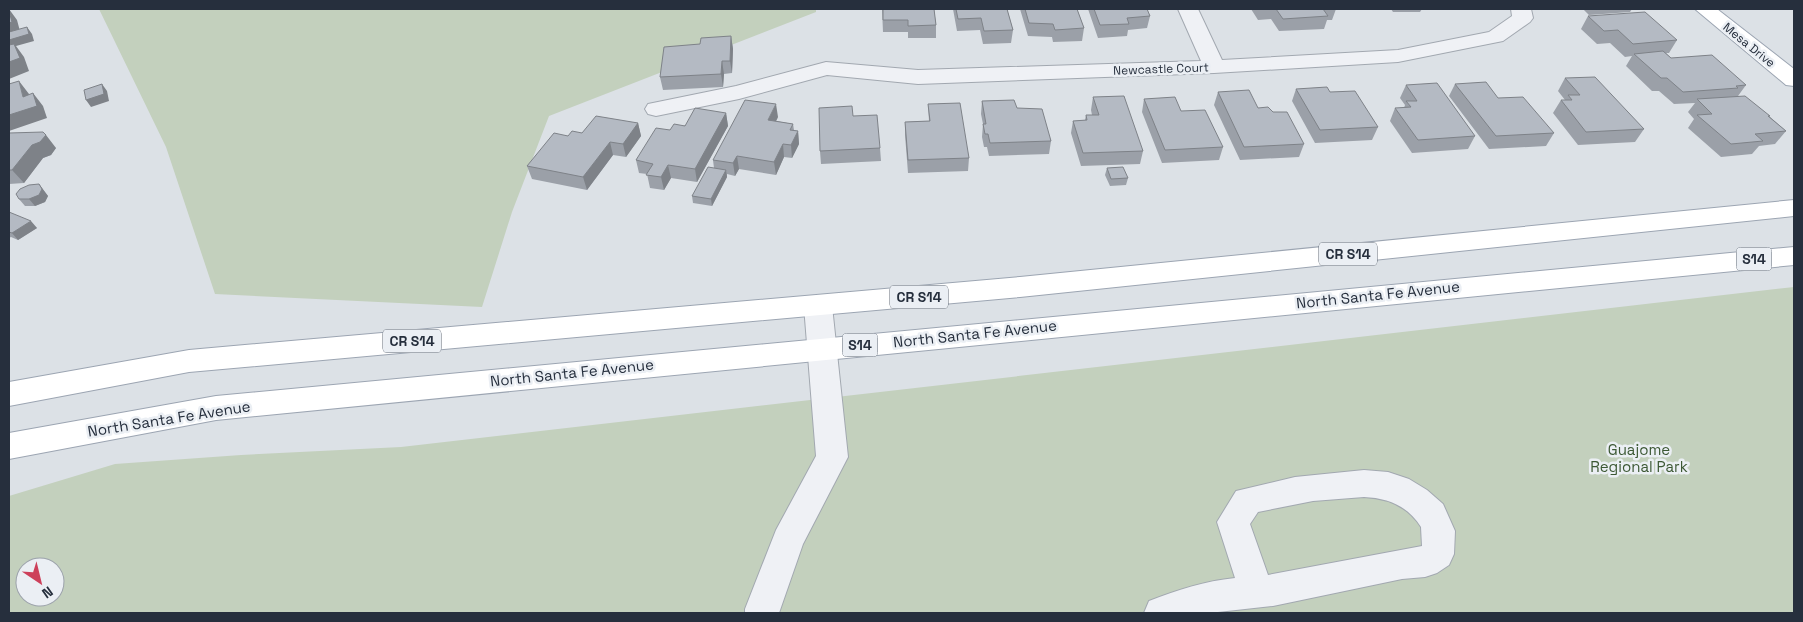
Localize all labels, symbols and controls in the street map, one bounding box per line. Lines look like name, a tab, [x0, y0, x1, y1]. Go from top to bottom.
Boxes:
street label: Mesa Drive	[1720, 19, 1778, 71]
street label: Newcastle Court	[1113, 59, 1209, 79]
road number: CR S14	[1319, 242, 1377, 266]
road number: S14	[1736, 248, 1772, 270]
street label: North Santa Fe Avenue	[1295, 276, 1461, 313]
road number: CR S14	[890, 286, 948, 308]
street label: North Santa Fe Avenue	[892, 315, 1058, 352]
road number: CR S14	[383, 330, 441, 352]
road number: S14	[842, 334, 878, 356]
street label: North Santa Fe Avenue	[489, 354, 655, 391]
street label: North Santa Fe Avenue	[86, 396, 252, 441]
park label: Guajome Regional Park	[1590, 440, 1688, 476]
north arrow	[15, 557, 65, 607]
text: N	[38, 583, 56, 603]

